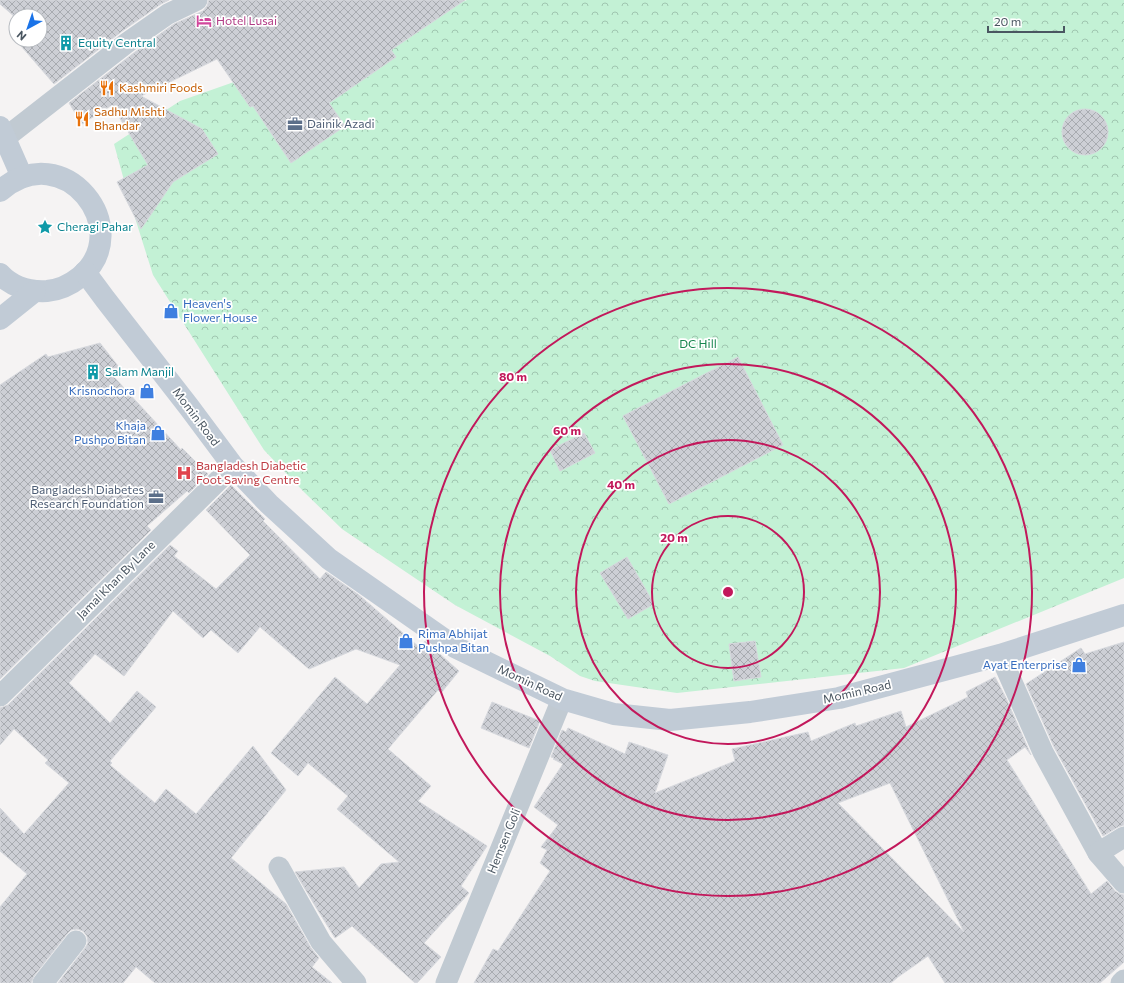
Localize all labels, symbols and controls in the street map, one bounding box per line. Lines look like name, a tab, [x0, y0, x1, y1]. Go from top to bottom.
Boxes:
north arrow	[8, 8, 48, 48]
scale bar	[988, 8, 1064, 34]
hotel icon: Hotel Lusai	[195, 12, 213, 30]
place label: Hotel Lusai	[216, 13, 277, 27]
text: 20 m	[994, 14, 1021, 28]
text: N	[14, 28, 29, 44]
building icon: Equity Central	[57, 34, 75, 52]
place label: Equity Central	[78, 35, 156, 49]
restaurant icon: Kashmiri Foods	[98, 79, 116, 97]
place label: Kashmiri Foods	[119, 80, 203, 94]
place label: Sadhu Mishti Bhandar	[94, 104, 165, 132]
restaurant icon: Sadhu Mishti Bhandar	[73, 110, 91, 128]
office icon: Dainik Azadi	[286, 115, 304, 133]
place label: Dainik Azadi	[307, 116, 375, 130]
place icon: Cheragi Pahar	[36, 218, 54, 236]
place label: Cheragi Pahar	[57, 219, 133, 233]
place label: Heaven's Flower House	[183, 296, 257, 324]
shop icon: Heaven's Flower House	[162, 302, 180, 320]
park label: DC Hill	[679, 336, 717, 350]
building icon: Salam Manjil	[84, 363, 102, 381]
place label: Salam Manjil	[105, 364, 174, 378]
text: 80 m	[499, 369, 527, 383]
shop icon: Krisnochora	[138, 382, 156, 400]
place label: Krisnochora	[69, 383, 135, 397]
street label: Momin Road	[170, 384, 223, 448]
place label: Khaja Pushpo Bitan	[74, 418, 146, 446]
text: 60 m	[553, 423, 581, 437]
shop icon: Khaja Pushpo Bitan	[149, 424, 167, 442]
place label: Bangladesh Diabetic Foot Saving Centre	[196, 458, 306, 486]
hospital icon: Bangladesh Diabetic Foot Saving Centre	[175, 464, 193, 482]
text: 40 m	[607, 477, 635, 491]
place label: Bangladesh Diabetes Research Foundation	[30, 482, 144, 510]
office icon: Bangladesh Diabetes Research Foundation	[147, 488, 165, 506]
text: 20 m	[660, 530, 688, 544]
street label: Jamal Khan By Lane	[73, 537, 158, 622]
centre of rings	[721, 585, 735, 599]
place label: Rima Abhijat Pushpa Bitan	[418, 626, 489, 654]
shop icon: Rima Abhijat Pushpa Bitan	[397, 632, 415, 650]
shop icon: Ayat Enterprise	[1070, 656, 1088, 674]
place label: Ayat Enterprise	[983, 657, 1067, 671]
street label: Momin Road	[496, 661, 565, 703]
street label: Momin Road	[821, 676, 892, 706]
street label: Hemsen Goli	[484, 806, 522, 875]

